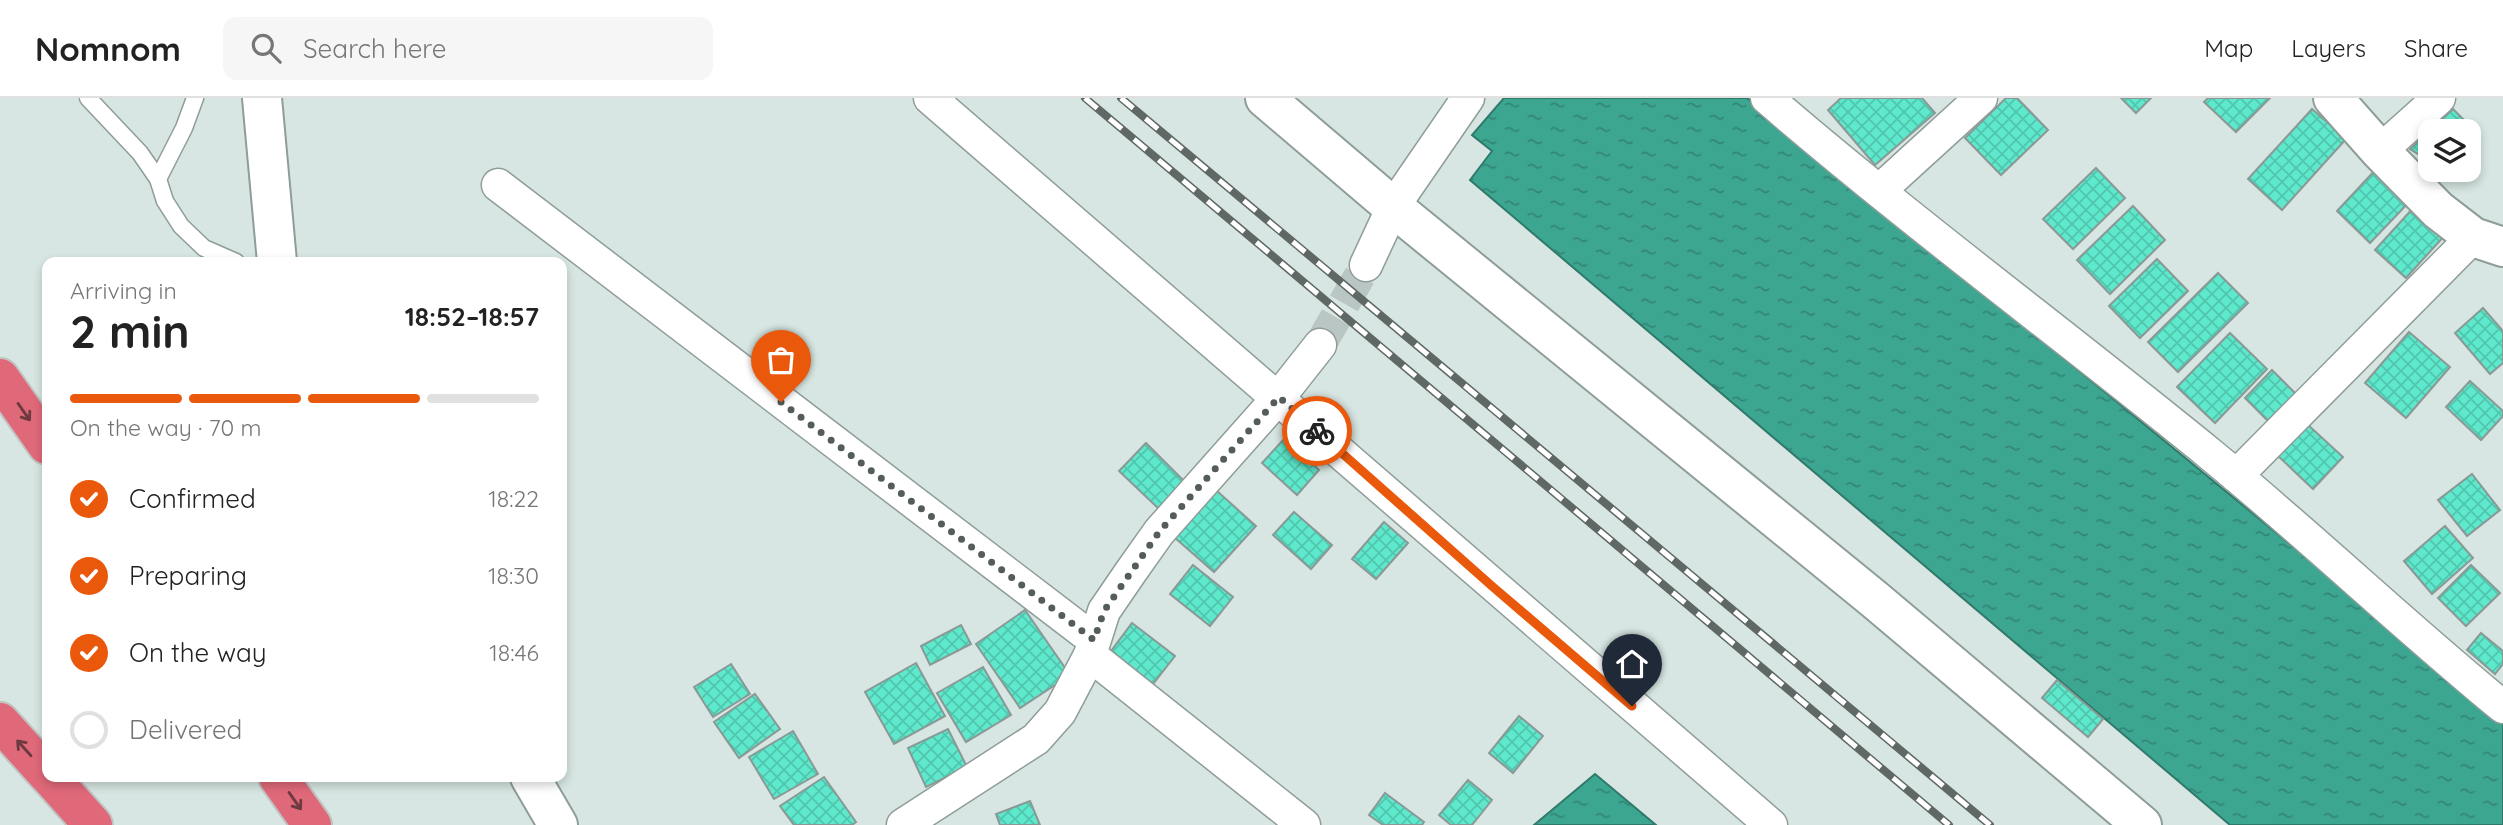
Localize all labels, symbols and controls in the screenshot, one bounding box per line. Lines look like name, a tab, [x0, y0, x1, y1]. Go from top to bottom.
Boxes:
search box	[223, 17, 713, 80]
text: Nomnom	[35, 28, 181, 69]
icon: search	[247, 29, 285, 67]
text: Search here	[303, 32, 447, 65]
text: Map	[2204, 33, 2253, 63]
text: Layers	[2291, 33, 2366, 63]
text: Share	[2404, 33, 2468, 63]
map controls	[2418, 119, 2481, 182]
button: layers	[2418, 119, 2481, 182]
text: Arriving in	[70, 276, 177, 305]
text: 18:52–18:57	[405, 300, 539, 333]
text: 2 min	[70, 302, 190, 360]
pin	[751, 330, 811, 402]
icon: bag	[762, 341, 800, 379]
courier	[1282, 396, 1352, 466]
one-way arrow	[17, 401, 31, 421]
icon: bike	[1298, 412, 1336, 450]
text: On the way · 70 m	[70, 413, 262, 442]
icon: check	[70, 480, 108, 518]
text: Confirmed	[129, 482, 256, 515]
text: 18:22	[488, 484, 539, 513]
icon: check	[70, 557, 108, 595]
text: Preparing	[129, 559, 247, 592]
text: 18:30	[488, 561, 539, 590]
icon: check	[70, 634, 108, 672]
pin	[1602, 634, 1662, 706]
text: On the way	[129, 636, 267, 669]
text: 18:46	[489, 638, 539, 667]
icon: home	[1613, 645, 1651, 683]
text: Delivered	[129, 713, 242, 746]
one-way arrow	[15, 740, 32, 757]
one-way arrow	[288, 791, 302, 810]

